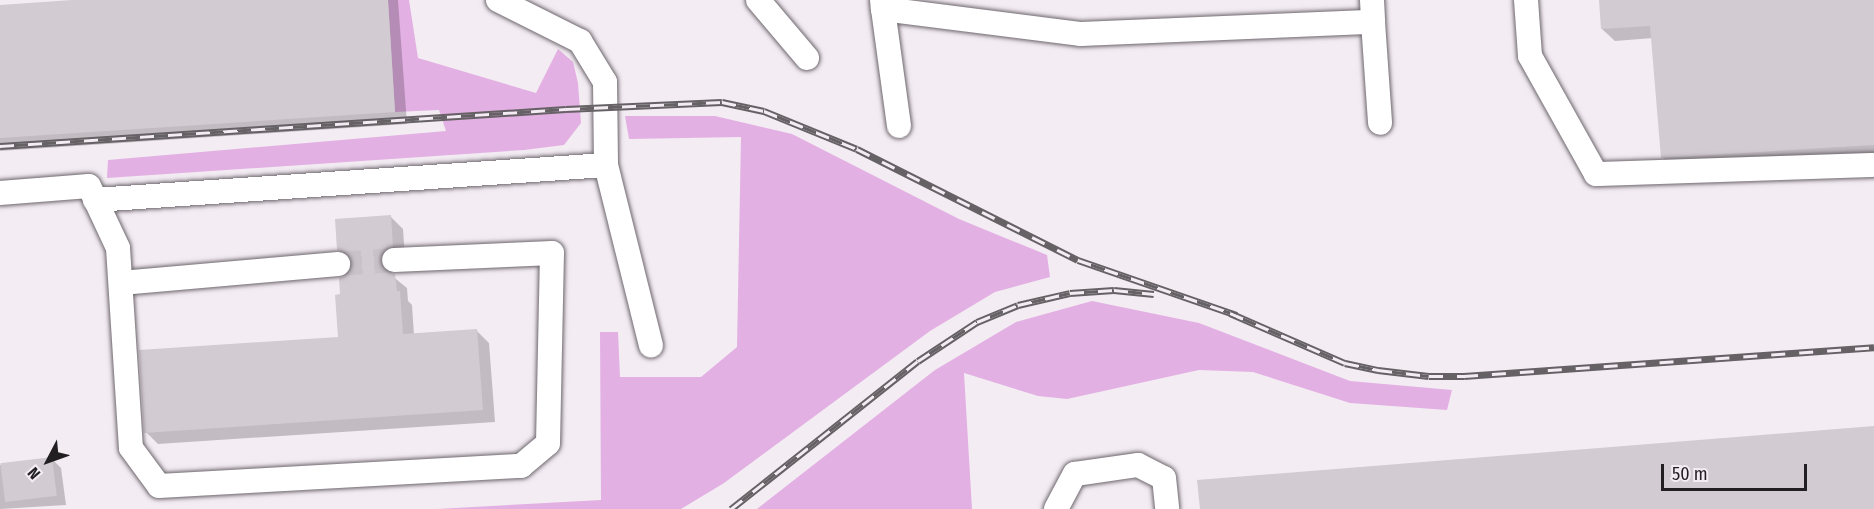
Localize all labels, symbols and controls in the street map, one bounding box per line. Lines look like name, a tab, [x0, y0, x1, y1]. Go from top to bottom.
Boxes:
north arrow	[18, 431, 78, 491]
scale bar	[1664, 452, 1810, 490]
text: N	[24, 463, 44, 483]
text: 50 m	[1672, 463, 1708, 485]

